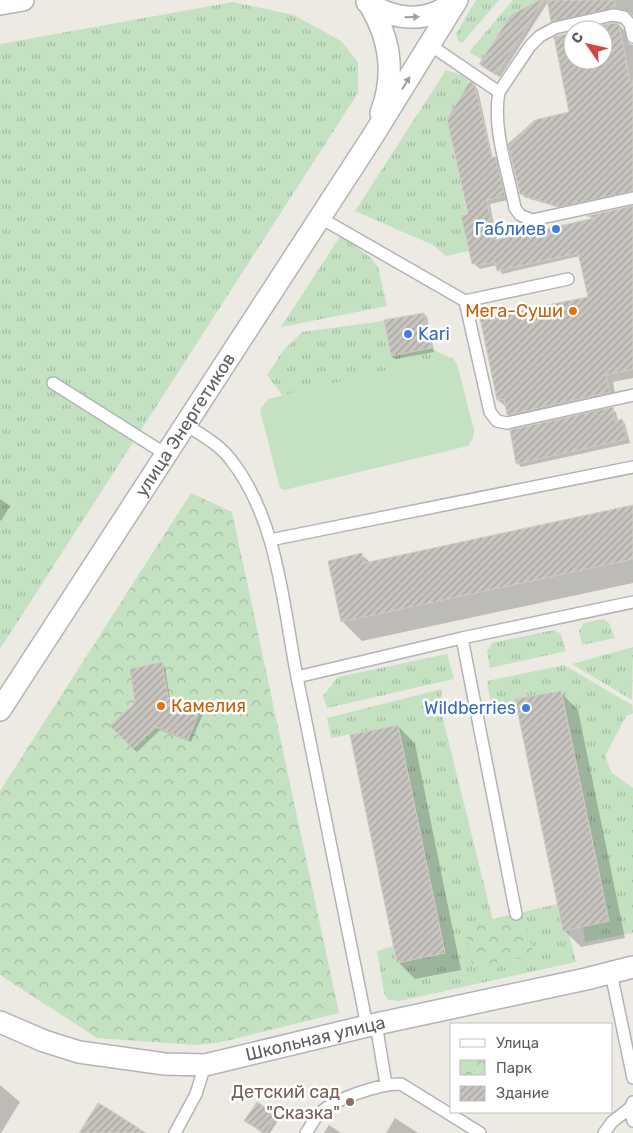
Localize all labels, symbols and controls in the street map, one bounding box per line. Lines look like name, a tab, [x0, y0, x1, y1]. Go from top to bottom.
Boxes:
one-way arrow	[404, 12, 420, 20]
north arrow	[563, 20, 613, 70]
text: С	[568, 29, 588, 47]
one-way arrow	[401, 76, 411, 89]
place label: Габлиев	[475, 218, 546, 240]
marker: Габлиев	[550, 223, 562, 235]
place label: Мега-Суши	[465, 300, 563, 322]
marker: Мега-Суши	[567, 305, 579, 317]
place label: Kari	[418, 323, 450, 345]
marker: Kari	[402, 328, 414, 340]
street label: улица Энергетиков	[131, 349, 240, 501]
place label: Камелия	[171, 695, 246, 717]
place label: Wildberries	[424, 697, 516, 719]
marker: Камелия	[155, 700, 167, 712]
marker: Wildberries	[520, 702, 532, 714]
street label: Школьная улица	[243, 1011, 387, 1066]
legend	[450, 1023, 613, 1113]
text: Улица	[496, 1034, 539, 1052]
text: Парк	[496, 1059, 532, 1077]
place label: Детский сад "Сказка"	[231, 1081, 340, 1124]
text: Здание	[496, 1084, 549, 1102]
marker: Детский сад "Сказка"	[344, 1096, 356, 1108]

